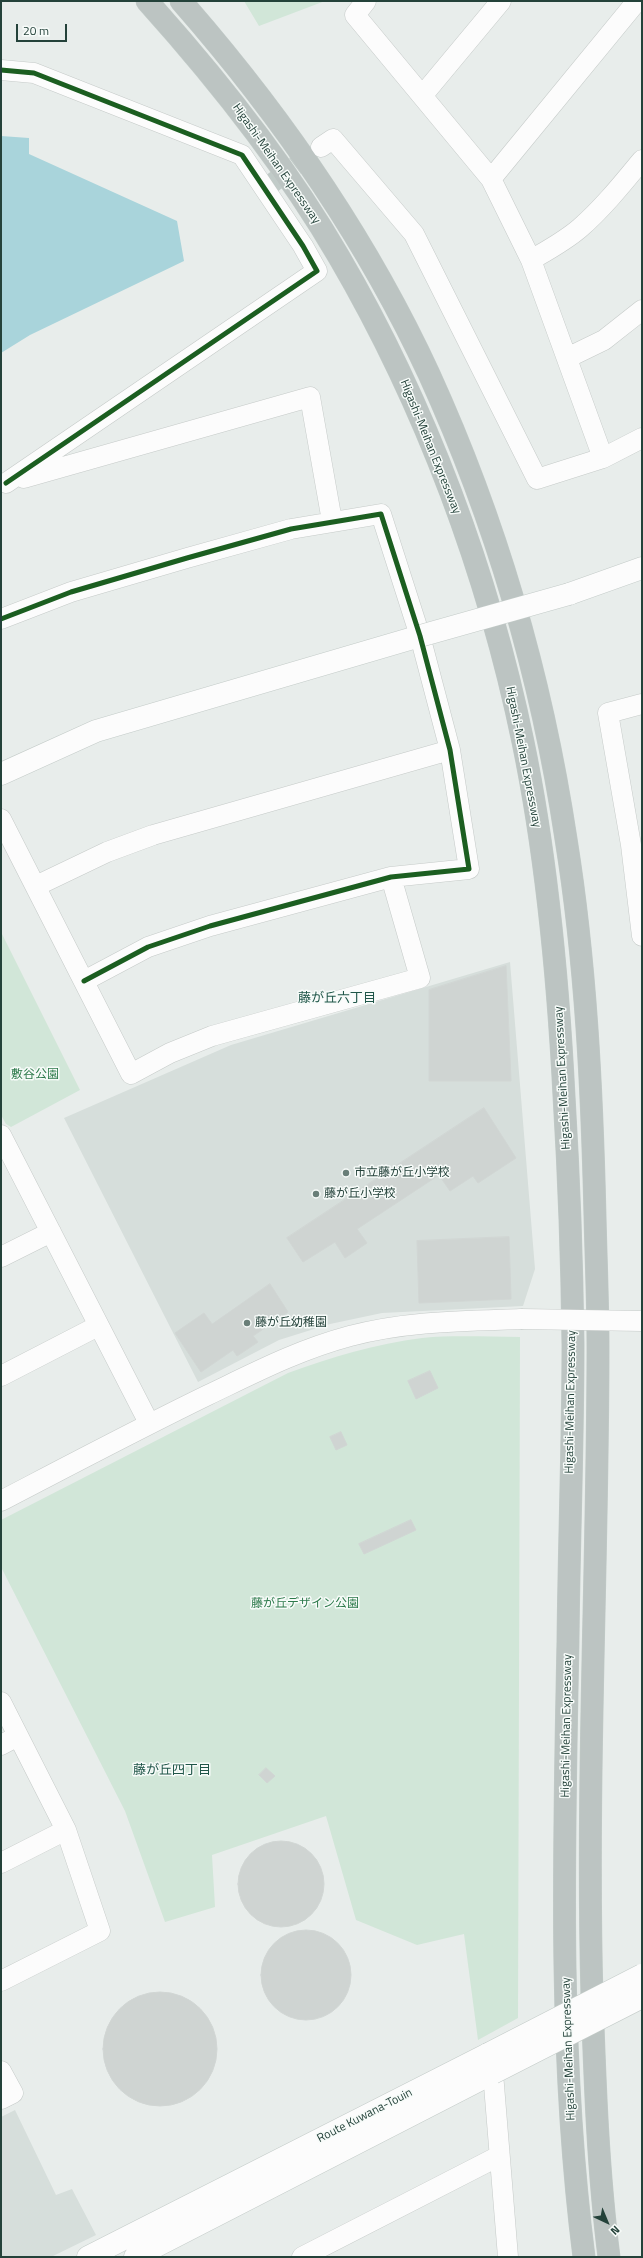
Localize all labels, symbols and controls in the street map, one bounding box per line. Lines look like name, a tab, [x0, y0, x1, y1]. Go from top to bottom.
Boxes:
scale bar	[18, 16, 69, 42]
text: 20 m	[23, 21, 49, 40]
street label: Higashi-Meihan Expressway	[229, 101, 323, 227]
street label: Higashi-Meihan Expressway	[396, 378, 464, 516]
street label: Higashi-Meihan Expressway	[502, 685, 544, 829]
district label: 藤が丘六丁目	[298, 991, 376, 1007]
street label: Higashi-Meihan Expressway	[552, 1006, 574, 1150]
park label: 敷谷公園	[11, 1068, 59, 1082]
place label: 市立藤が丘小学校	[354, 1166, 450, 1180]
marker: 市立藤が丘小学校	[341, 1168, 351, 1178]
place label: 藤が丘小学校	[324, 1187, 396, 1201]
marker: 藤が丘小学校	[311, 1189, 321, 1199]
place label: 藤が丘幼稚園	[255, 1316, 327, 1330]
marker: 藤が丘幼稚園	[242, 1318, 252, 1328]
street label: Higashi-Meihan Expressway	[563, 1330, 579, 1474]
park label: 藤が丘デザイン公園	[251, 1597, 359, 1611]
street label: Higashi-Meihan Expressway	[559, 1654, 575, 1798]
district label: 藤が丘四丁目	[133, 1763, 211, 1779]
street label: Higashi-Meihan Expressway	[559, 1977, 579, 2121]
street label: Route Kuwana-Touin	[315, 2086, 415, 2146]
north arrow	[587, 2202, 627, 2242]
text: N	[607, 2222, 624, 2239]

